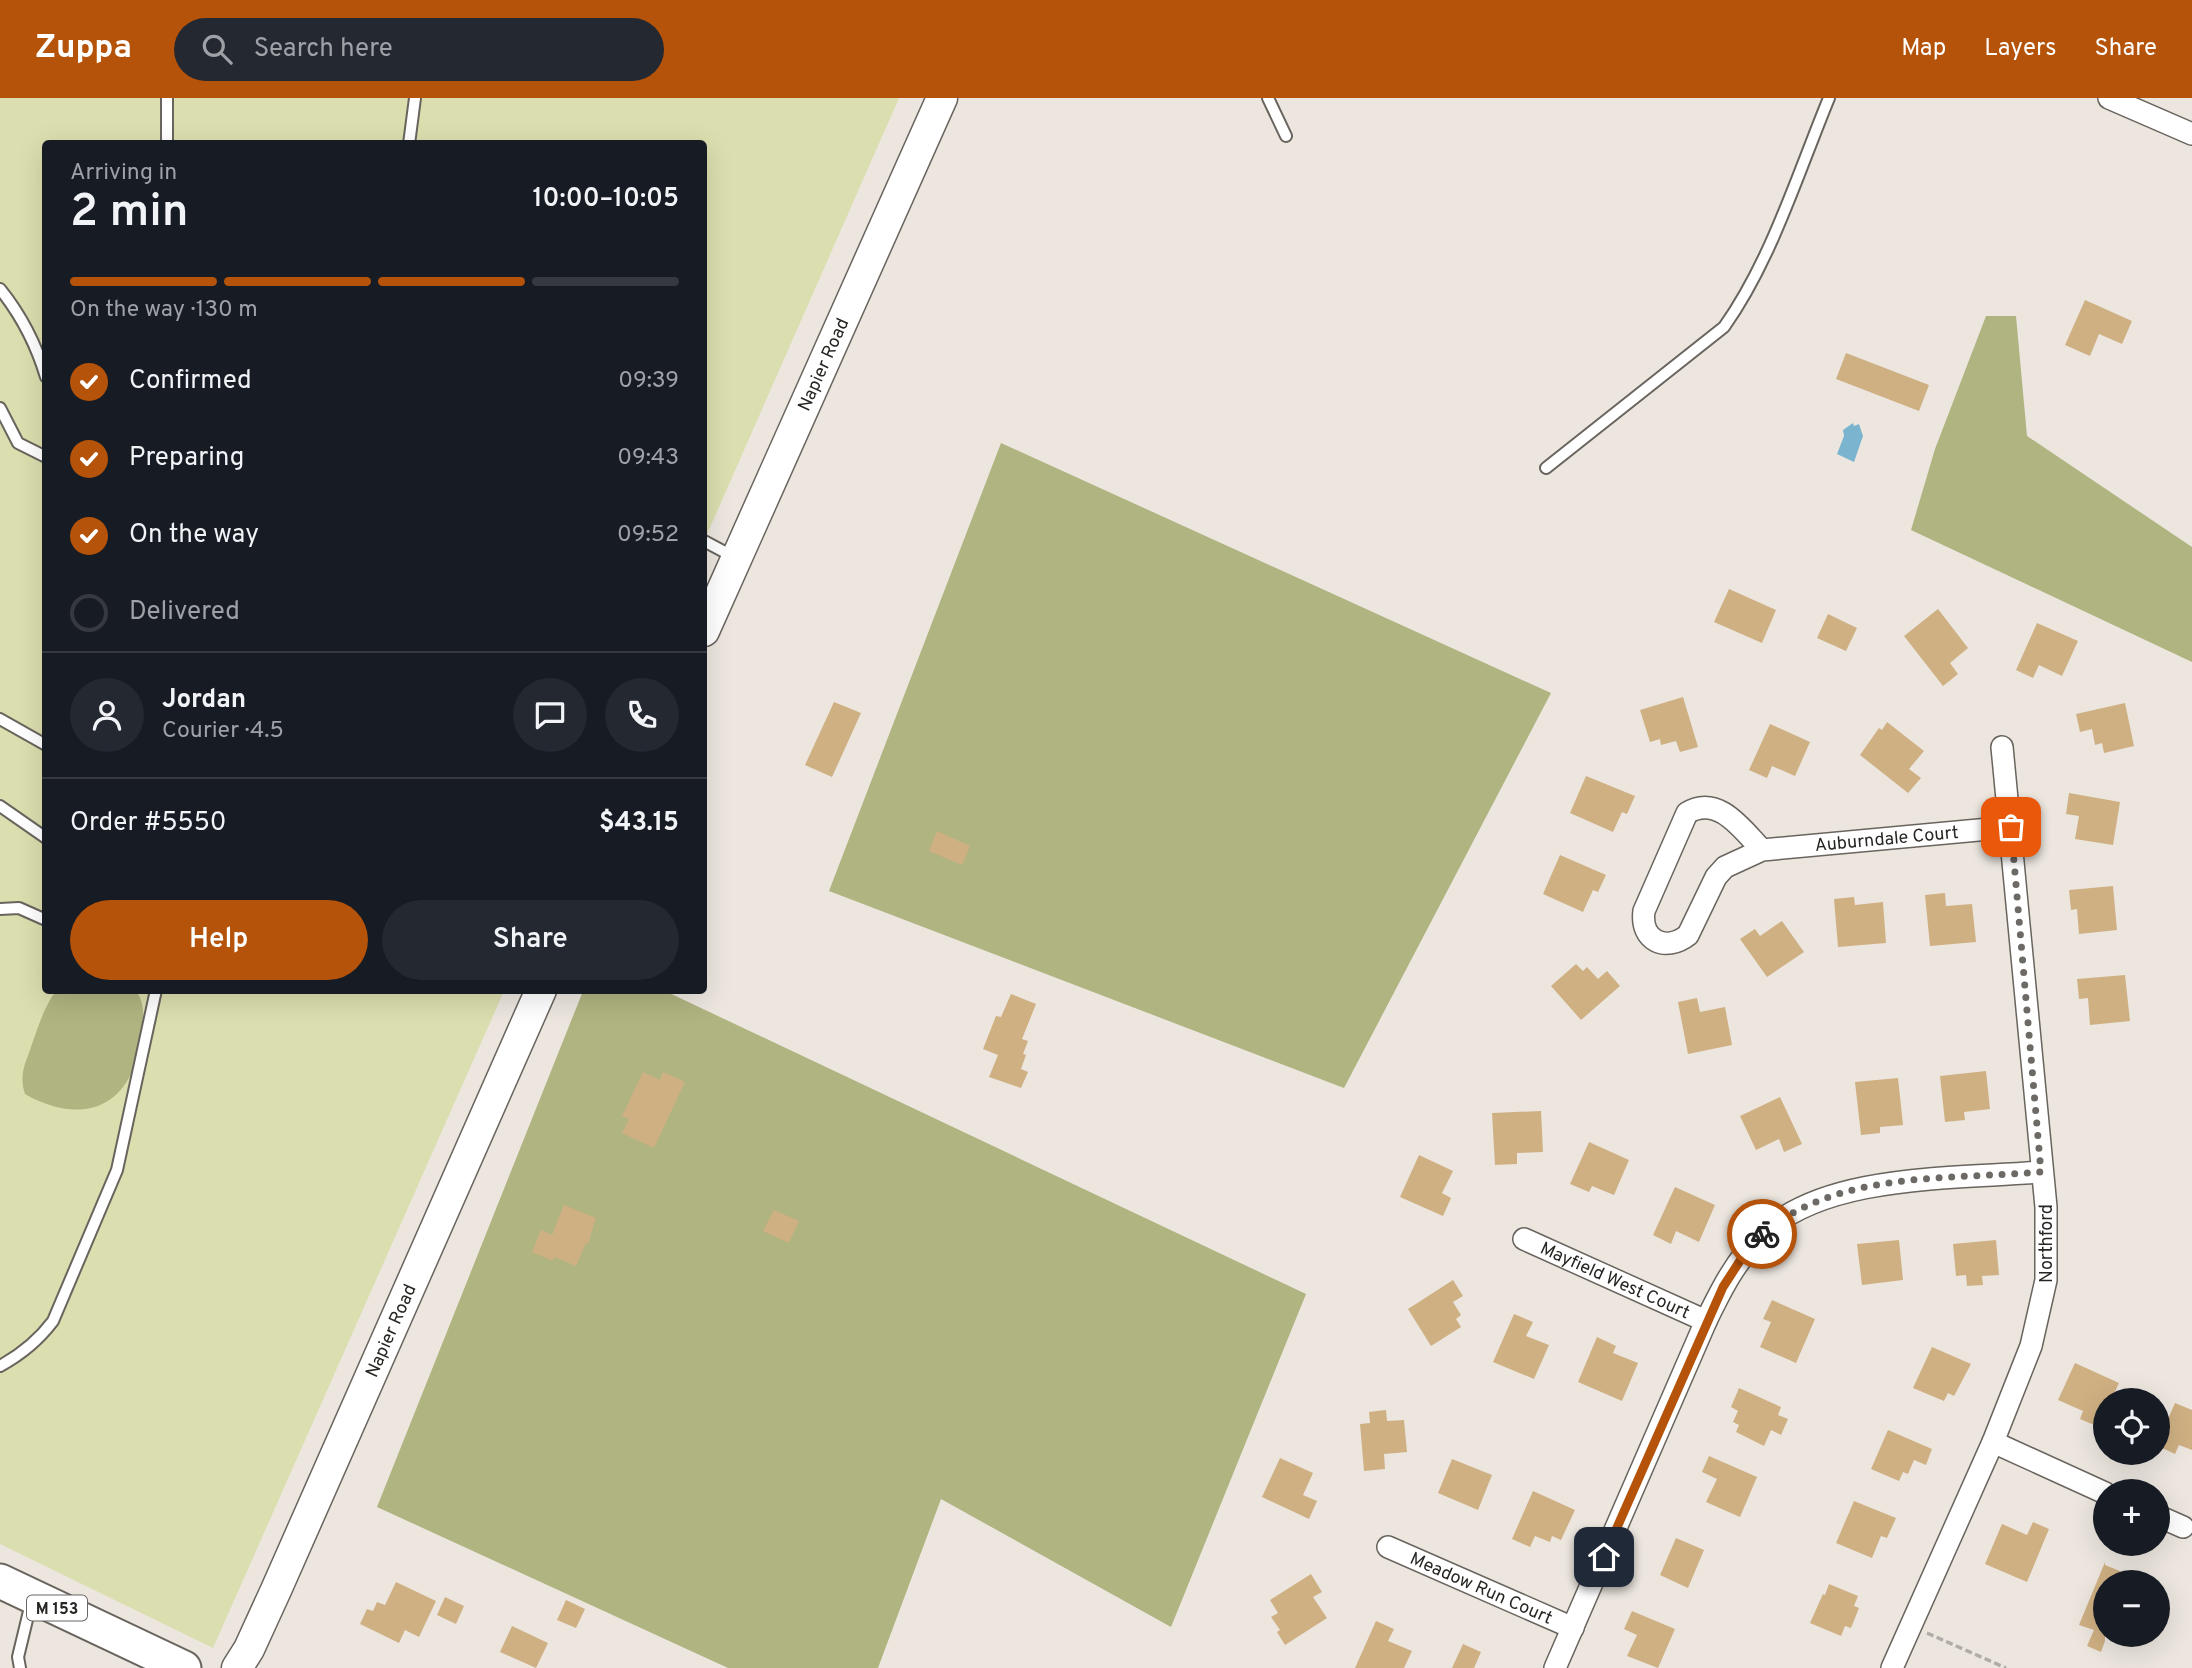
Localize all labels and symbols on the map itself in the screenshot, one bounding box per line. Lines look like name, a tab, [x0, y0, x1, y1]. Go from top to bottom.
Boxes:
street label: Napier Road	[794, 315, 855, 415]
pin	[1981, 797, 2041, 857]
street label: Auburndale Court	[1814, 822, 1960, 858]
courier	[1727, 1199, 1797, 1269]
street label: Northford	[2036, 1204, 2059, 1283]
street label: Mayfield West Court	[1536, 1238, 1693, 1325]
street label: Napier Road	[361, 1281, 423, 1381]
pin	[1574, 1527, 1634, 1587]
street label: Meadow Run Court	[1406, 1548, 1556, 1631]
road number: M 153	[27, 1596, 87, 1620]

